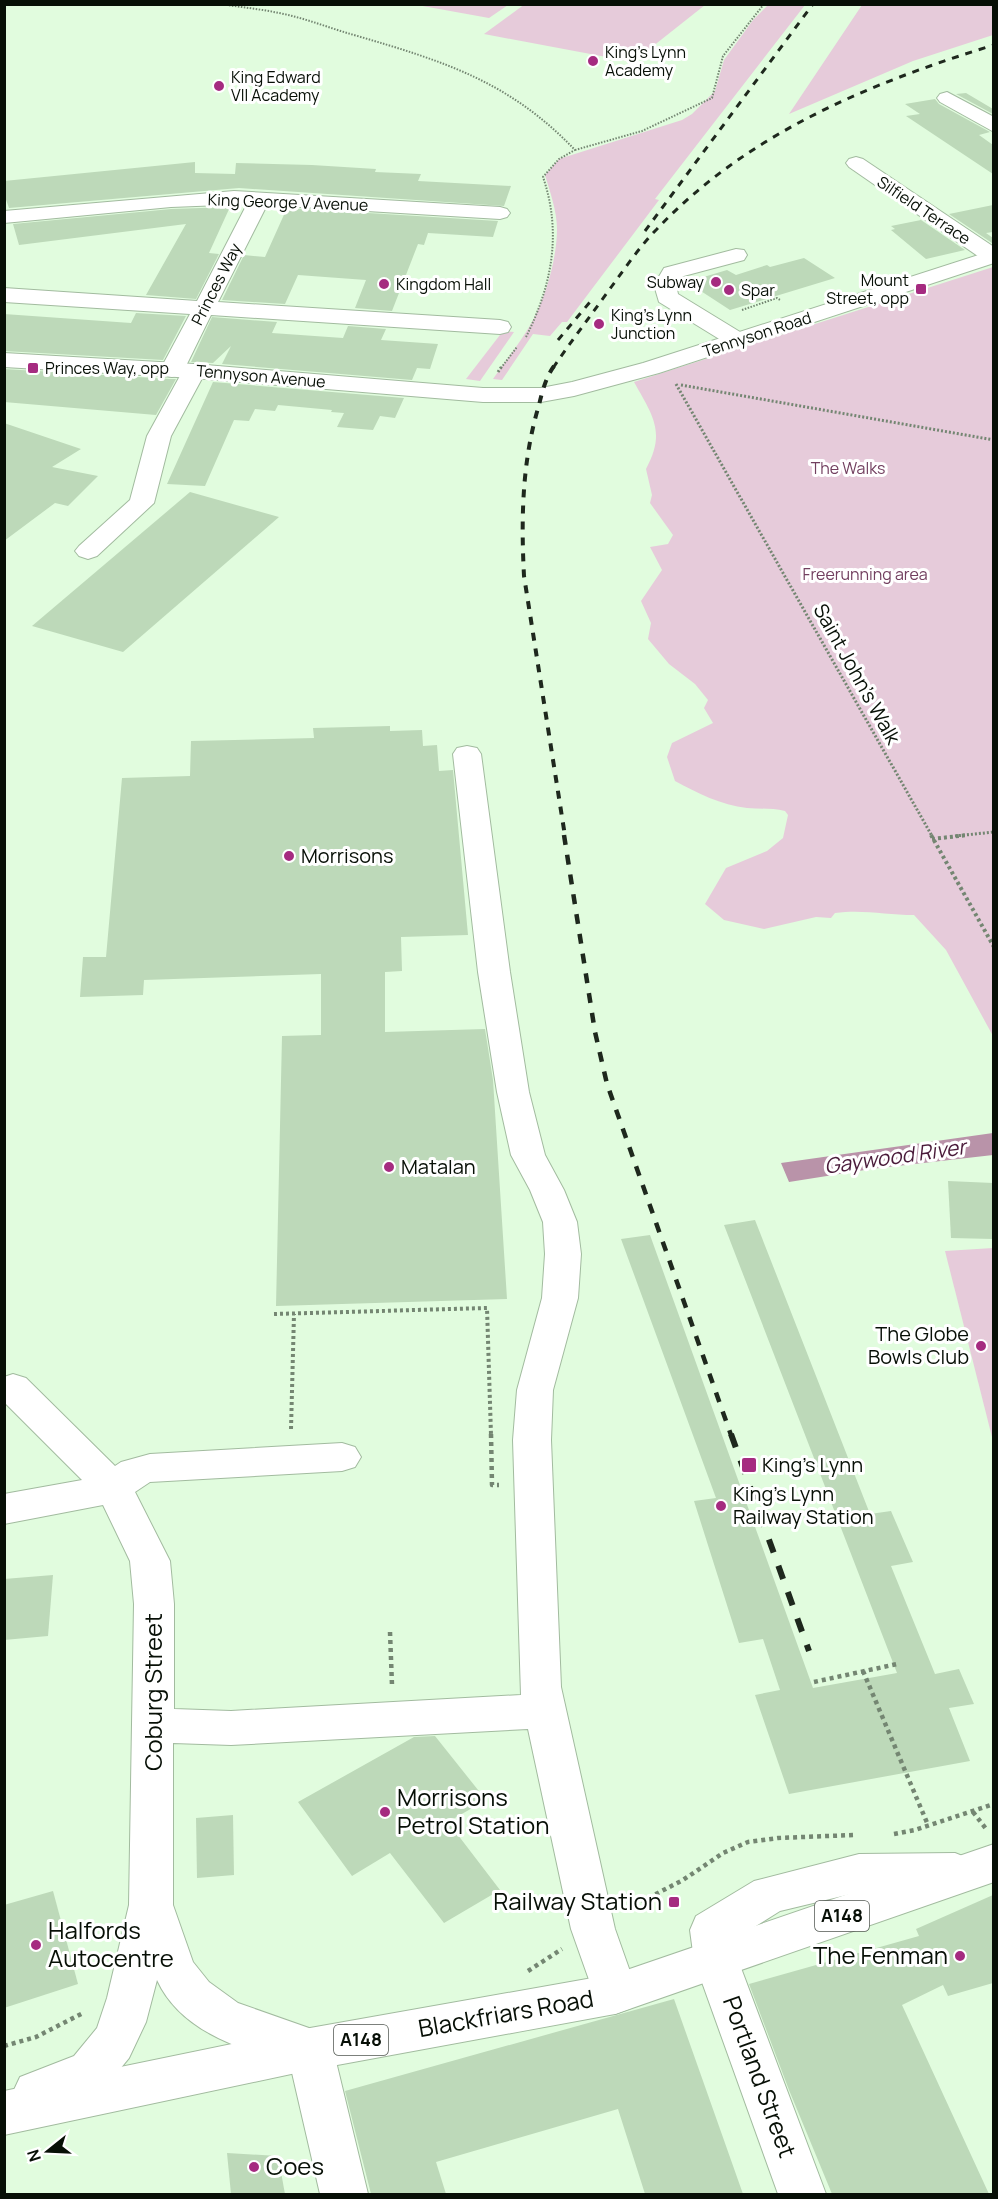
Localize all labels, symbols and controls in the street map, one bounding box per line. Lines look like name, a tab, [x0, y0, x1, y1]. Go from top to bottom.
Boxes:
place label: King's Lynn Academy	[605, 41, 686, 81]
marker: King's Lynn Academy	[586, 54, 600, 68]
place label: King Edward VII Academy	[231, 66, 321, 106]
marker: King Edward VII Academy	[212, 79, 226, 93]
street label: Silfield Terrace	[873, 171, 975, 249]
street label: King George V Avenue	[207, 188, 369, 216]
street label: Princes Way	[186, 239, 246, 329]
place label: Mount Street, opp	[826, 269, 909, 309]
place label: Subway	[647, 271, 705, 293]
place label: Kingdom Hall	[396, 273, 491, 295]
marker: Subway	[709, 275, 723, 289]
marker: Kingdom Hall	[377, 277, 391, 291]
place label: Spar	[741, 279, 775, 301]
marker: Mount Street, opp	[914, 282, 928, 296]
marker: Spar	[722, 283, 736, 297]
place label: King's Lynn Junction	[611, 304, 692, 344]
street label: Tennyson Road	[700, 306, 814, 362]
marker: King's Lynn Junction	[592, 317, 606, 331]
place label: Princes Way, opp	[45, 357, 169, 379]
street label: Tennyson Avenue	[195, 359, 327, 393]
marker: Princes Way, opp	[26, 361, 40, 375]
park label: The Walks	[811, 457, 885, 479]
park label: Freerunning area	[802, 563, 928, 585]
street label: Saint John's Walk	[808, 599, 908, 750]
place label: Morrisons	[301, 842, 393, 869]
marker: Morrisons	[282, 849, 296, 863]
water label: Gaywood River	[822, 1132, 970, 1180]
place label: Matalan	[401, 1153, 476, 1180]
marker: Matalan	[382, 1160, 396, 1174]
place label: The Globe Bowls Club	[868, 1320, 969, 1370]
marker: The Globe Bowls Club	[974, 1339, 988, 1353]
place label: King's Lynn	[762, 1451, 863, 1478]
marker: King's Lynn	[740, 1456, 758, 1474]
place label: King's Lynn Railway Station	[733, 1480, 874, 1530]
marker: King's Lynn Railway Station	[714, 1499, 728, 1513]
street label: Coburg Street	[136, 1613, 169, 1771]
place label: Morrisons Petrol Station	[397, 1780, 549, 1841]
marker: Morrisons Petrol Station	[378, 1805, 392, 1819]
place label: Railway Station	[493, 1884, 662, 1917]
marker: Railway Station	[667, 1895, 681, 1909]
road number: A148	[815, 1901, 869, 1931]
place label: Halfords Autocentre	[48, 1913, 174, 1974]
marker: Halfords Autocentre	[29, 1938, 43, 1952]
place label: The Fenman	[813, 1938, 948, 1971]
marker: The Fenman	[953, 1949, 967, 1963]
street label: Blackfriars Road	[416, 1981, 596, 2044]
street label: Portland Street	[716, 1991, 805, 2162]
road number: A148	[334, 2025, 388, 2055]
north arrow	[18, 2121, 78, 2181]
text: N	[21, 2147, 46, 2165]
place label: Coes	[266, 2149, 324, 2182]
marker: Coes	[247, 2160, 261, 2174]

